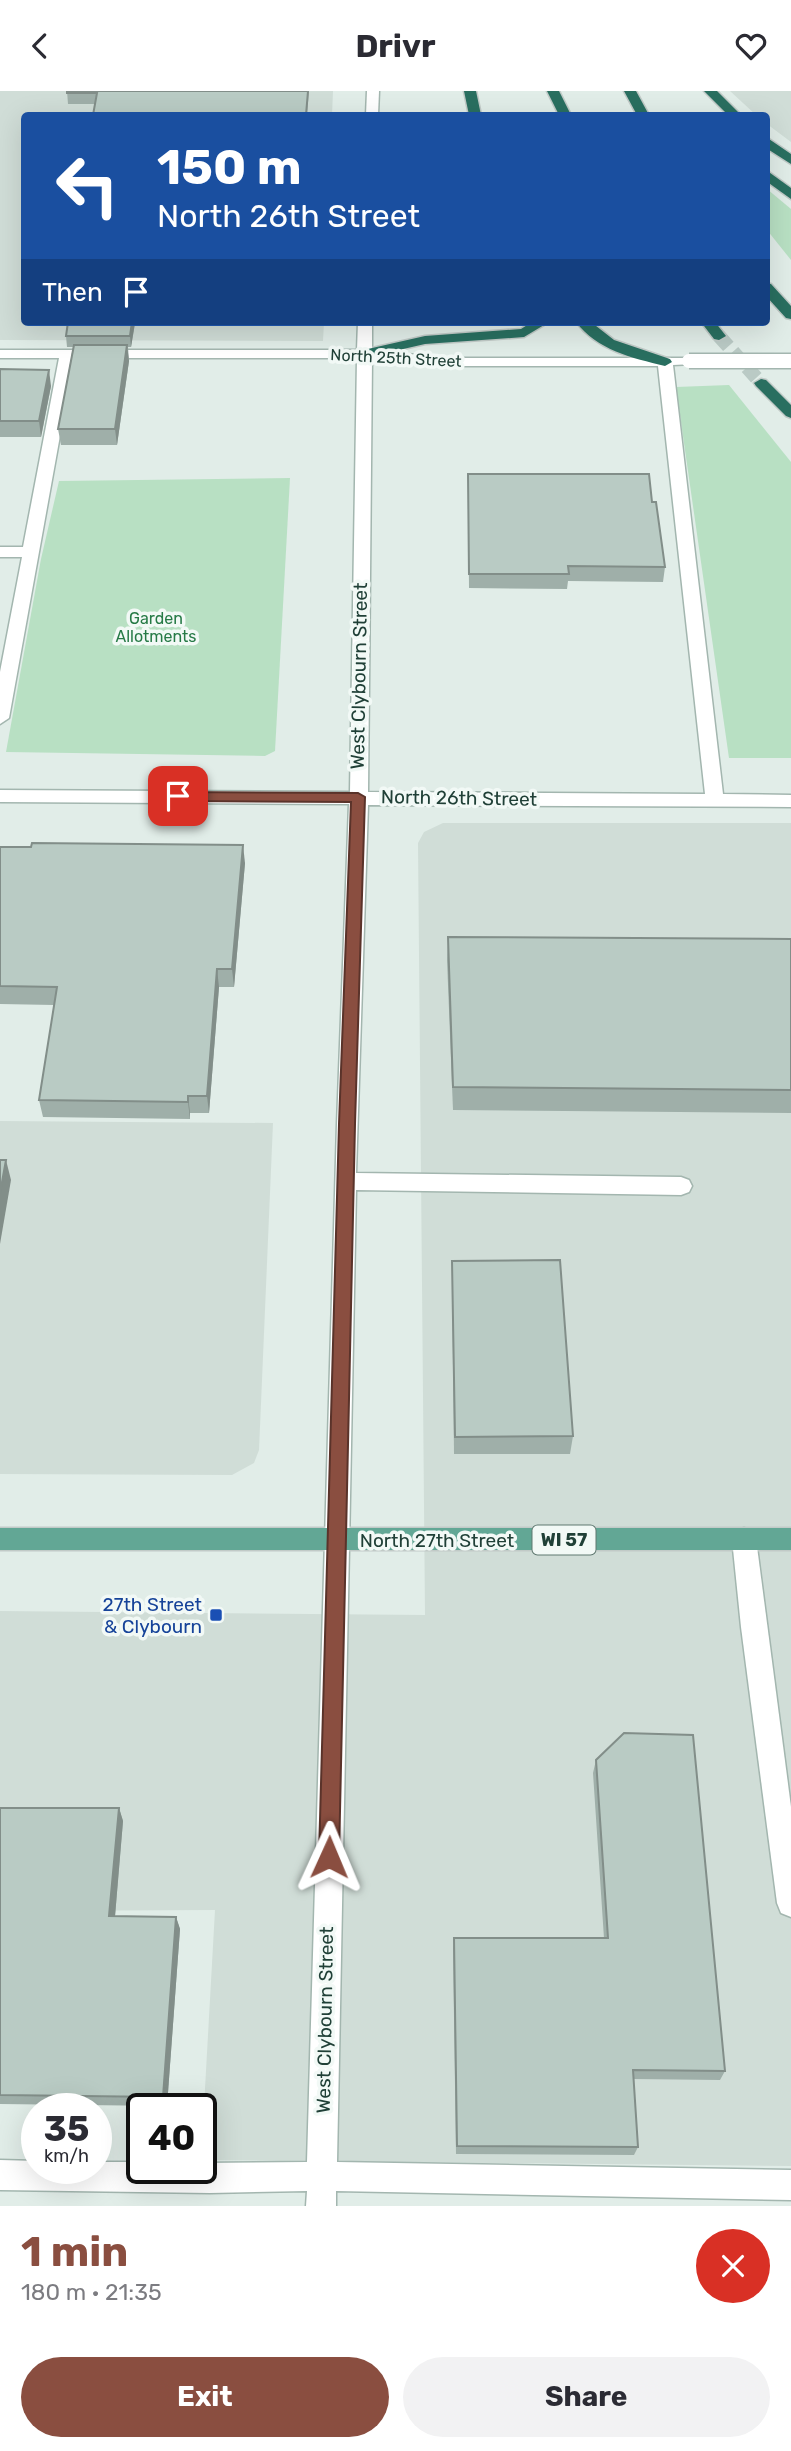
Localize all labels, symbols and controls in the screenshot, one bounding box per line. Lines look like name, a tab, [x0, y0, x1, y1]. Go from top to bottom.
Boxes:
icon: back	[21, 27, 59, 65]
text: Drivr	[355, 27, 436, 65]
icon: heart	[732, 27, 770, 65]
text: 150 m	[157, 138, 302, 196]
icon: left	[42, 140, 133, 231]
text: North 26th Street	[157, 197, 420, 235]
icon: arrive	[117, 273, 155, 311]
text: Then	[42, 277, 103, 308]
street label: North 25th Street	[330, 345, 462, 371]
street label: West Clybourn Street	[346, 582, 372, 770]
park label: Garden Allotments	[115, 609, 197, 646]
pin	[148, 766, 208, 826]
icon: arrive	[159, 777, 197, 815]
street label: North 26th Street	[381, 785, 538, 811]
road number: WI 57	[532, 1525, 596, 1555]
street label: North 27th Street	[360, 1529, 515, 1552]
place label: 27th Street & Clybourn	[103, 1593, 203, 1638]
marker: 27th Street & Clybourn	[208, 1607, 224, 1623]
position arrow	[292, 1820, 366, 1894]
street label: West Clybourn Street	[312, 1926, 338, 2114]
speed limit sign: 40	[126, 2093, 217, 2184]
text: 35	[44, 2108, 89, 2150]
text: km/h	[44, 2145, 89, 2167]
text: 1 min	[21, 2227, 128, 2277]
button: close	[696, 2229, 770, 2303]
text: 180 m · 21:35	[21, 2278, 162, 2306]
button: Exit	[21, 2357, 389, 2437]
button: Share	[403, 2357, 770, 2437]

